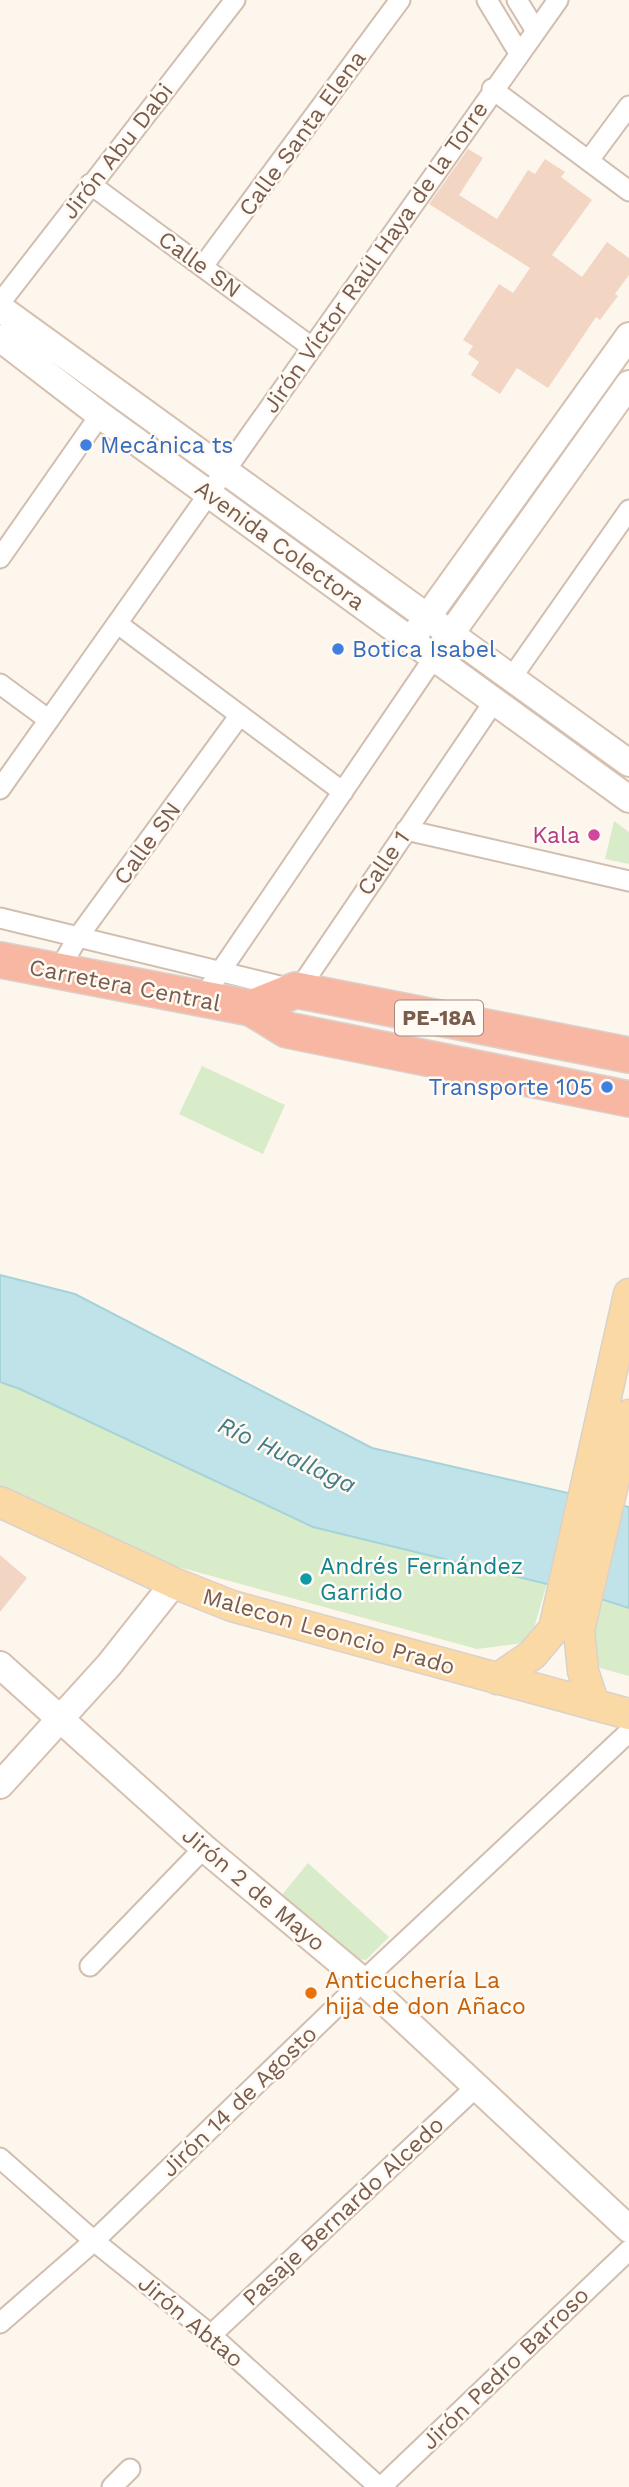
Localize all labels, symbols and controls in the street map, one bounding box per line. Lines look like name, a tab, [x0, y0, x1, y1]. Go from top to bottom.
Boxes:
street label: Calle Santa Elena	[233, 45, 371, 221]
street label: Jirón Abu Dabi	[56, 78, 179, 225]
street label: Jirón Víctor Raúl Haya de la Torre	[257, 96, 494, 418]
street label: Calle SN	[153, 225, 246, 303]
place label: Mecánica ts	[100, 432, 234, 459]
marker: Mecánica ts	[78, 437, 94, 453]
street label: Avenida Colectora	[190, 475, 370, 616]
place label: Botica Isabel	[352, 636, 496, 663]
marker: Botica Isabel	[330, 641, 346, 657]
street label: Calle SN	[108, 797, 186, 890]
place label: Kala	[532, 822, 580, 849]
street label: Calle 1	[352, 826, 415, 901]
marker: Kala	[586, 827, 602, 843]
street label: Carretera Central	[27, 954, 223, 1017]
road number: PE-18A	[395, 1000, 483, 1036]
place label: Transporte 105	[428, 1074, 593, 1101]
marker: Transporte 105	[599, 1079, 615, 1095]
water label: Río Huallaga	[214, 1411, 360, 1499]
place label: Andrés Fernández Garrido	[320, 1553, 523, 1606]
marker: Andrés Fernández Garrido	[298, 1571, 314, 1587]
street label: Malecon Leoncio Prado	[200, 1582, 458, 1680]
street label: Jirón 2 de Mayo	[177, 1822, 331, 1957]
place label: Anticuchería La hija de don Añaco	[325, 1967, 526, 2020]
marker: Anticuchería La hija de don Añaco	[303, 1985, 319, 2001]
street label: Jirón 14 de Agosto	[156, 2020, 323, 2183]
street label: Pasaje Bernardo Alcedo	[237, 2111, 449, 2312]
street label: Jirón Abtao	[133, 2270, 249, 2373]
street label: Jirón Pedro Barroso	[416, 2281, 595, 2455]

